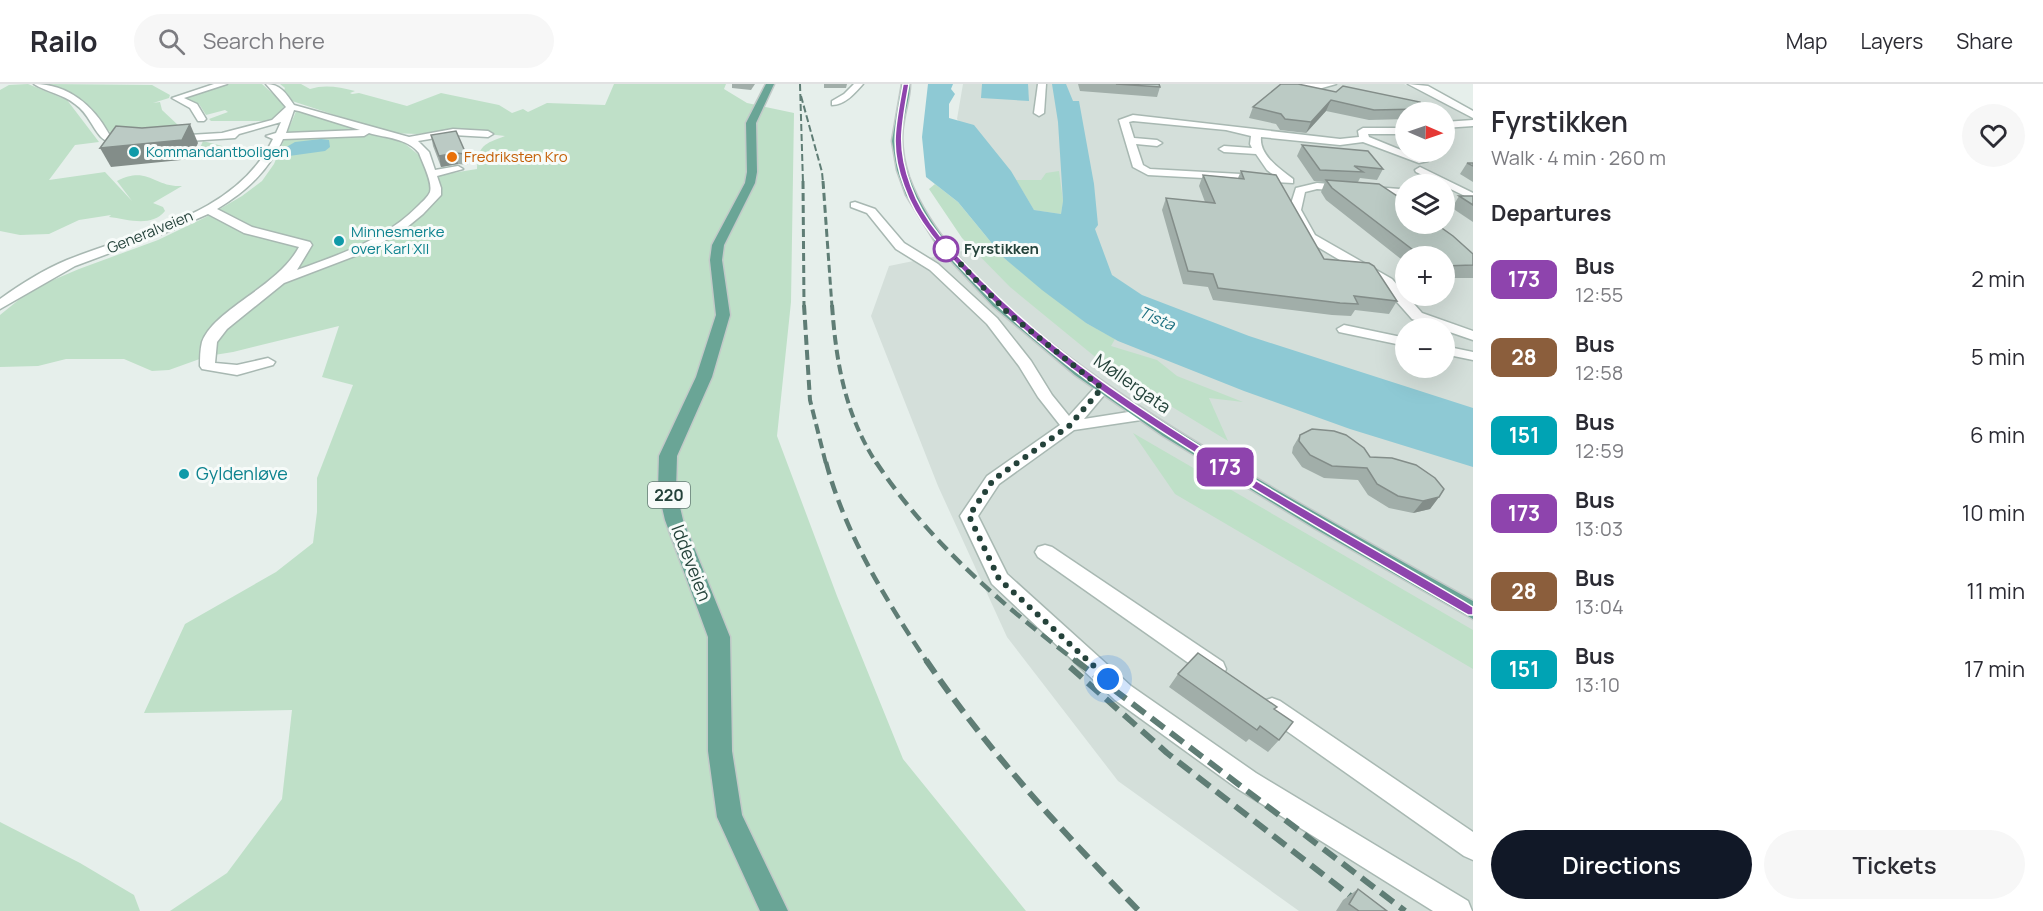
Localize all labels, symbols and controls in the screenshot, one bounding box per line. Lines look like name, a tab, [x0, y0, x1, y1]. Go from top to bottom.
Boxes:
search box	[134, 14, 554, 68]
text: Railo	[30, 22, 98, 60]
icon: search	[155, 25, 188, 58]
text: Search here	[203, 26, 325, 56]
text: Map	[1786, 27, 1827, 55]
text: Layers	[1860, 27, 1923, 55]
text: Share	[1956, 27, 2013, 55]
north arrow	[1395, 102, 1455, 162]
map controls	[1395, 102, 1455, 378]
text: Fyrstikken	[1491, 102, 1628, 140]
button: heart	[1962, 104, 2025, 167]
place label: Kommandantboligen	[146, 141, 289, 162]
text: Walk · 4 min · 260 m	[1491, 144, 1666, 171]
marker: Kommandantboligen	[127, 145, 141, 159]
place label: Fredriksten Kro	[464, 146, 568, 167]
marker: Fredriksten Kro	[445, 150, 459, 164]
button: layers	[1395, 174, 1455, 234]
text: Departures	[1491, 198, 1611, 228]
street label: Generalveien	[104, 205, 196, 258]
place label: Minnesmerke over Karl XII	[351, 221, 445, 259]
marker: Minnesmerke over Karl XII	[332, 234, 346, 248]
marker: Fyrstikken	[933, 236, 959, 262]
place label: Fyrstikken	[964, 238, 1039, 259]
button: +	[1395, 246, 1455, 306]
text: Bus	[1575, 251, 1615, 281]
text: 2 min	[1971, 264, 2025, 294]
text: 173	[1508, 265, 1540, 293]
text: 12:55	[1575, 281, 1623, 308]
water label: Tista	[1136, 301, 1179, 336]
button: −	[1395, 318, 1455, 378]
text: Bus	[1575, 329, 1615, 359]
text: 5 min	[1971, 342, 2025, 372]
text: 28	[1511, 343, 1537, 371]
street label: Møllergata	[1089, 348, 1176, 418]
text: 12:58	[1575, 359, 1623, 386]
text: Bus	[1575, 407, 1615, 437]
text: 6 min	[1970, 420, 2025, 450]
text: 151	[1509, 421, 1539, 449]
text: 12:59	[1575, 437, 1624, 464]
line badge: 173	[1190, 448, 1260, 487]
text: 173	[1209, 453, 1241, 481]
place label: Gyldenløve	[196, 461, 288, 485]
marker: Gyldenløve	[177, 467, 191, 481]
road number: 220	[648, 482, 690, 508]
text: Bus	[1575, 485, 1615, 515]
text: 10 min	[1962, 498, 2025, 528]
text: 173	[1508, 499, 1540, 527]
text: 13:03	[1575, 515, 1623, 542]
street label: Iddeveien	[666, 521, 717, 604]
text: Bus	[1575, 563, 1615, 593]
text: 11 min	[1967, 576, 2025, 606]
text: 28	[1511, 577, 1537, 605]
text: 13:04	[1575, 593, 1624, 620]
text: Bus	[1575, 641, 1615, 671]
text: 17 min	[1964, 654, 2025, 684]
text: 151	[1509, 655, 1539, 683]
your location	[1093, 664, 1123, 694]
text: 13:10	[1575, 671, 1620, 698]
button: Directions	[1491, 830, 1752, 899]
button: Tickets	[1764, 830, 2025, 899]

